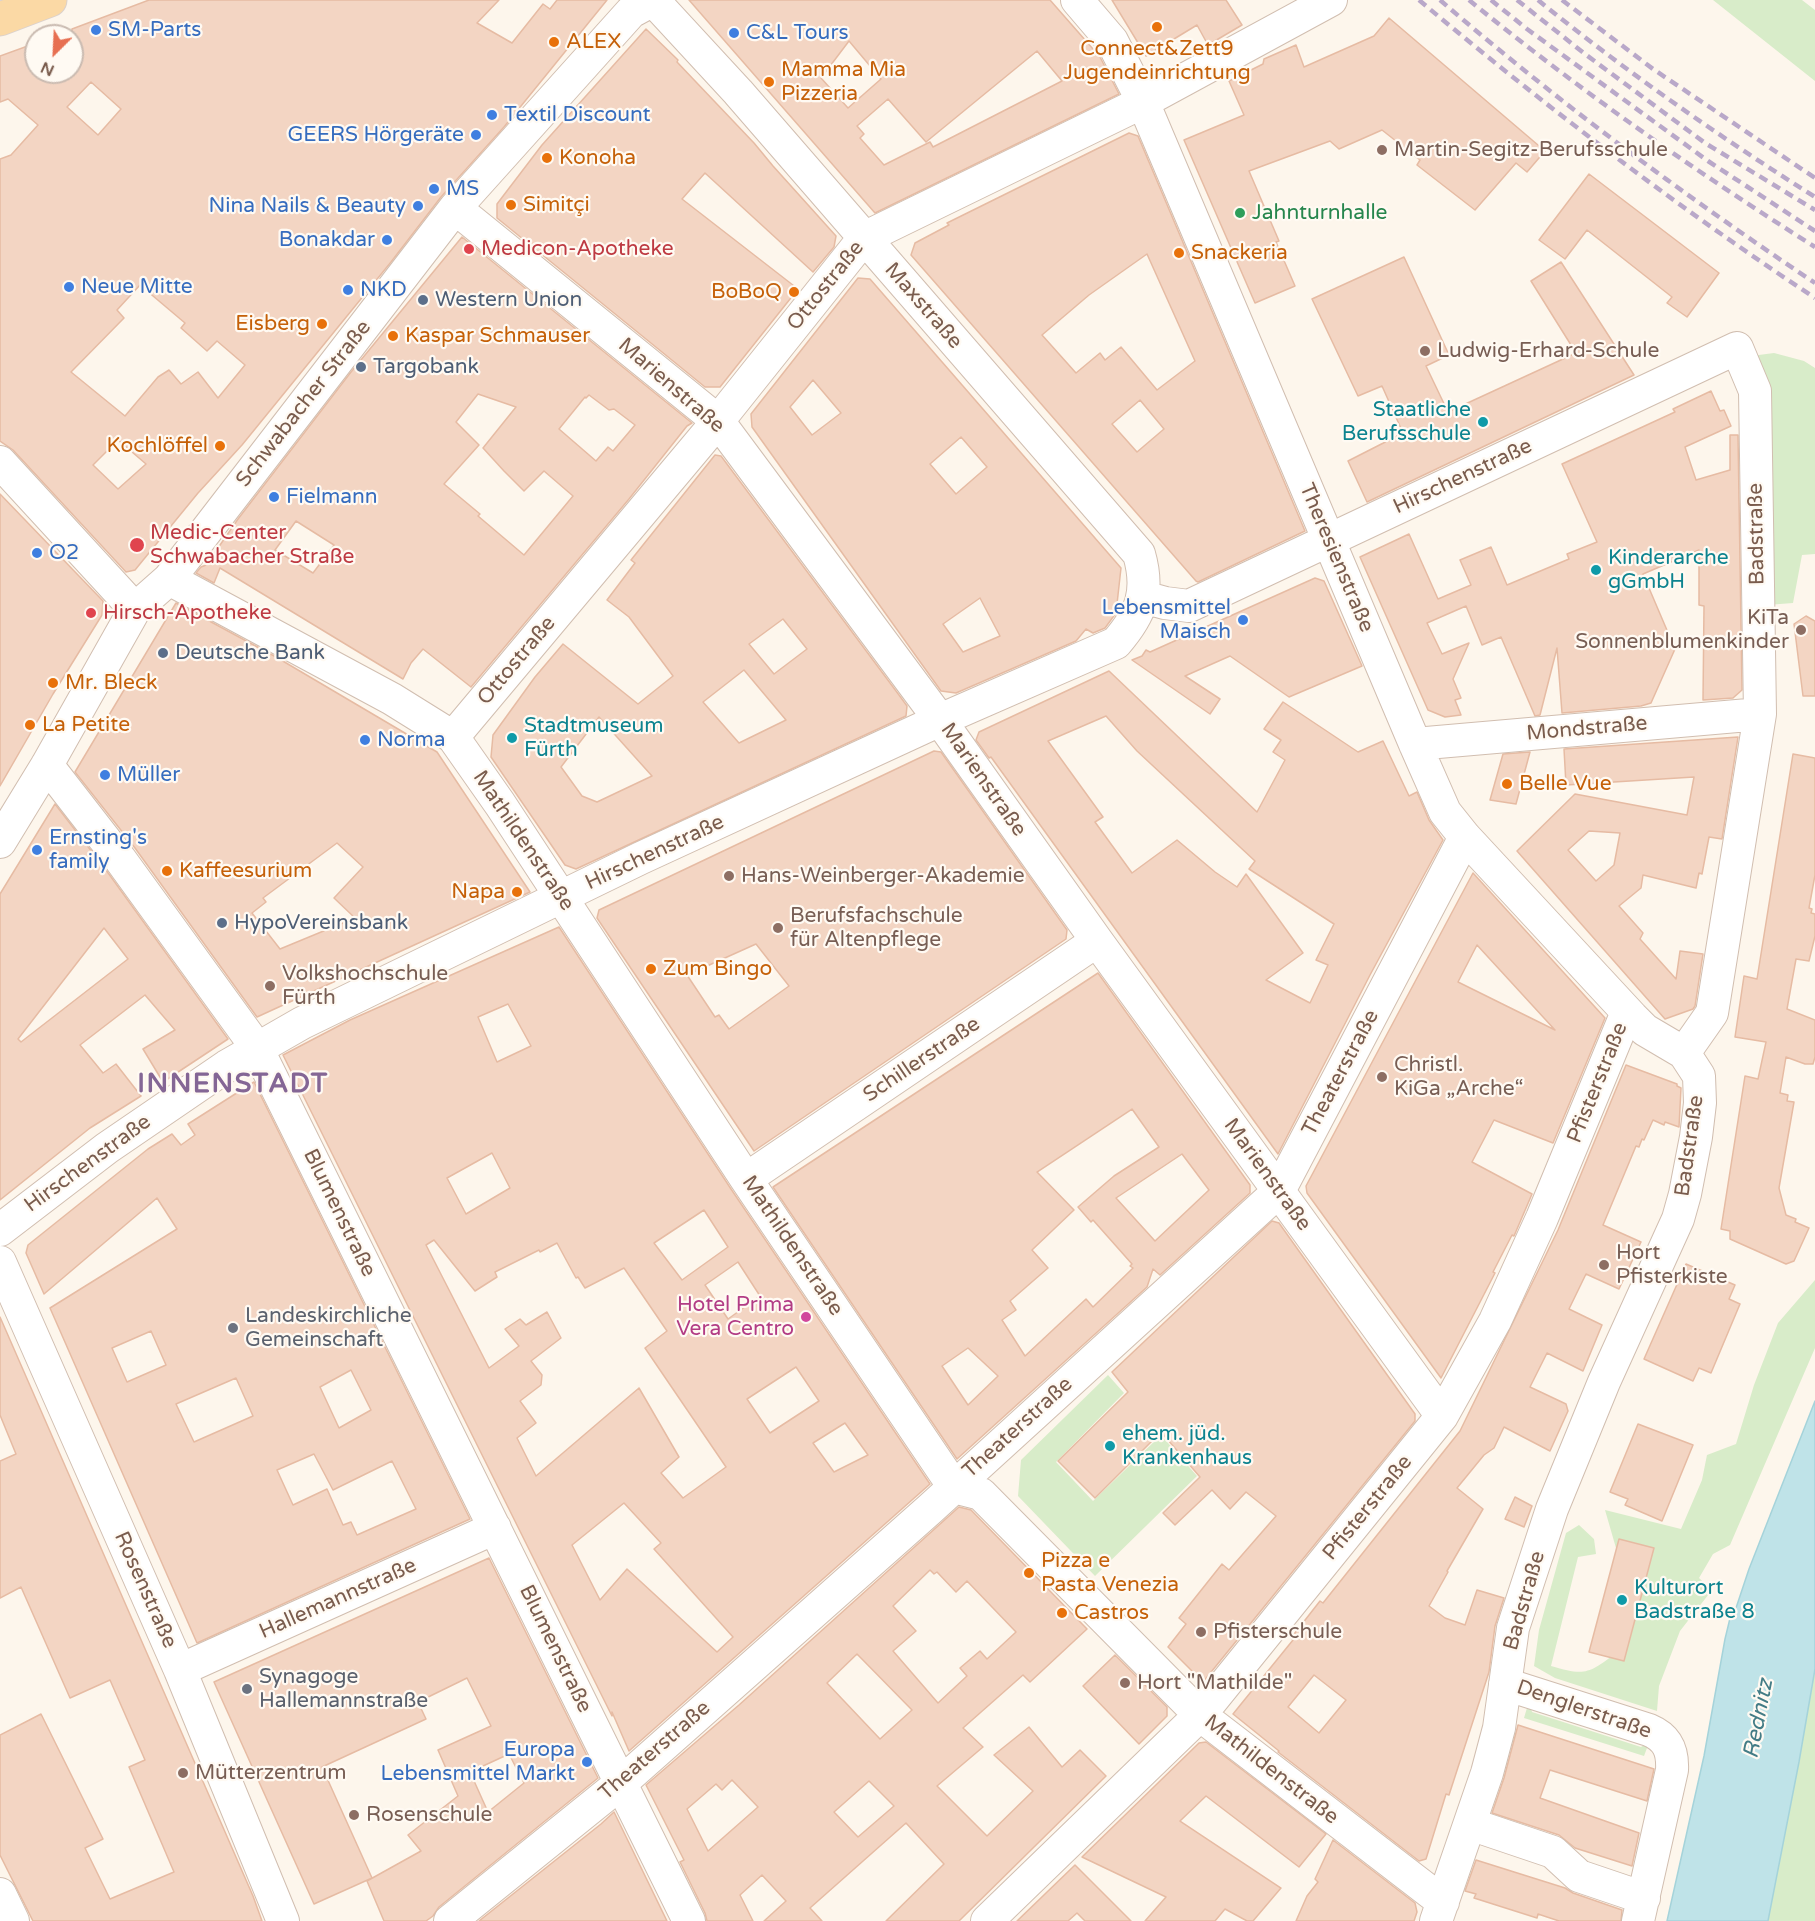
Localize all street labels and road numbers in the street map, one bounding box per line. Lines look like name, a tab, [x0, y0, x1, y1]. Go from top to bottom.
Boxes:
street label: Ottostraße	[782, 236, 870, 336]
street label: Maxstraße	[879, 258, 967, 354]
street label: Schwabacher Straße	[231, 316, 377, 492]
street label: Marienstraße	[613, 333, 729, 439]
street label: Hirschenstraße	[1390, 434, 1536, 520]
street label: Theresienstraße	[1293, 480, 1379, 636]
street label: Badstraße	[1744, 483, 1770, 585]
street label: Ottostraße	[473, 611, 561, 711]
street label: Mondstraße	[1525, 711, 1649, 747]
street label: Marienstraße	[935, 718, 1031, 842]
street label: Mathildenstraße	[467, 766, 579, 916]
street label: Hirschenstraße	[582, 810, 728, 896]
street label: Theaterstraße	[1297, 1006, 1385, 1140]
street label: Schillerstraße	[859, 1012, 985, 1108]
street label: Pfisterstraße	[1562, 1019, 1634, 1147]
street label: Badstraße	[1670, 1094, 1710, 1198]
street label: Hirschenstraße	[20, 1110, 156, 1218]
street label: Marienstraße	[1218, 1114, 1316, 1236]
street label: Blumenstraße	[297, 1145, 381, 1281]
street label: Mathildenstraße	[736, 1171, 848, 1321]
street label: Theaterstraße	[958, 1372, 1078, 1484]
street label: Pfisterstraße	[1318, 1450, 1418, 1566]
street label: Rosenstraße	[108, 1528, 182, 1652]
street label: Badstraße	[1499, 1548, 1551, 1654]
street label: Hallemannstraße	[256, 1553, 420, 1645]
street label: Blumenstraße	[513, 1581, 597, 1717]
street label: Denglerstraße	[1513, 1675, 1655, 1745]
street label: Theaterstraße	[594, 1696, 716, 1806]
street label: Mathildenstraße	[1199, 1710, 1343, 1830]

